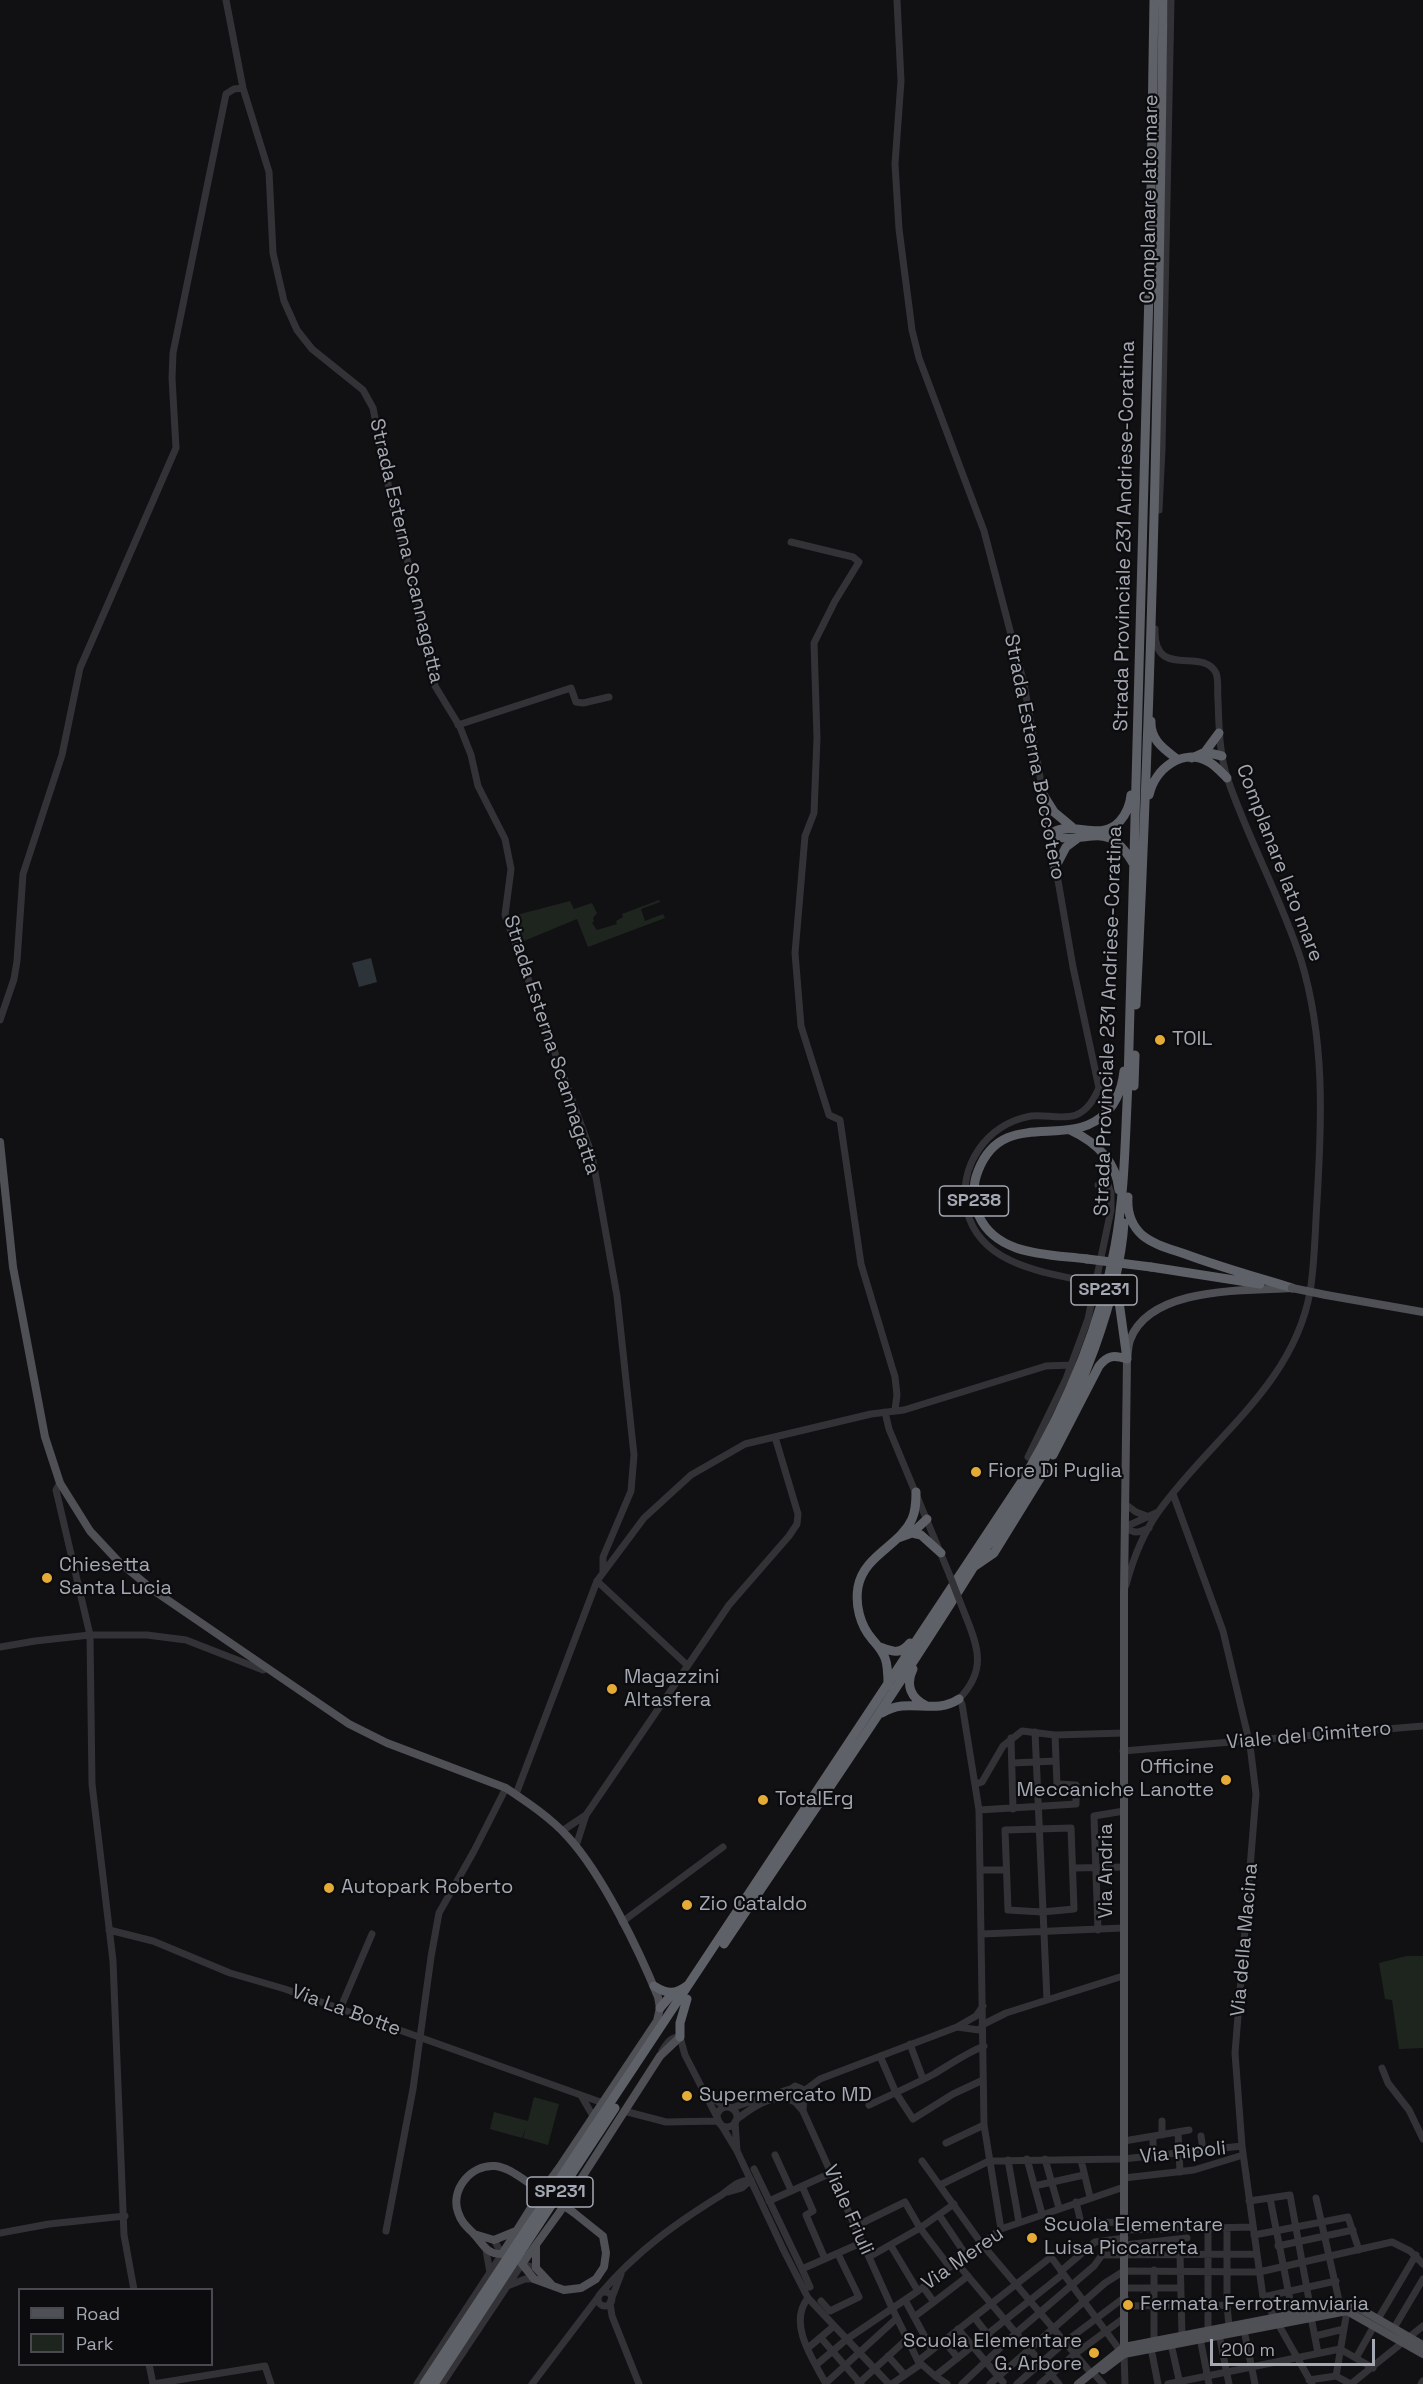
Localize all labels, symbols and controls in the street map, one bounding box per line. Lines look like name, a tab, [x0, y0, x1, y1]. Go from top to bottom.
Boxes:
street label: Complanare lato mare	[1136, 94, 1164, 304]
street label: Strada Provinciale 231 Andriese-Coratina	[1110, 340, 1140, 732]
street label: Strada Esterna Scannagatta	[364, 416, 448, 686]
street label: Strada Esterna Boccotero	[998, 632, 1070, 882]
street label: Complanare lato mare	[1230, 761, 1328, 965]
street label: Strada Provinciale 231 Andriese-Coratina	[1090, 825, 1128, 1217]
street label: Strada Esterna Scannagatta	[498, 912, 604, 1178]
place label: TOIL	[1172, 1028, 1212, 1052]
marker: TOIL	[1153, 1033, 1167, 1047]
road number: SP238	[940, 1186, 1008, 1216]
road number: SP231	[1071, 1275, 1137, 1305]
place label: Fiore Di Puglia	[988, 1460, 1122, 1484]
marker: Fiore Di Puglia	[969, 1465, 983, 1479]
place label: Chiesetta Santa Lucia	[59, 1554, 172, 1601]
marker: Chiesetta Santa Lucia	[40, 1571, 54, 1585]
place label: Magazzini Altasfera	[624, 1666, 720, 1713]
marker: Magazzini Altasfera	[605, 1682, 619, 1696]
street label: Viale del Cimitero	[1226, 1717, 1392, 1755]
place label: Officine Meccaniche Lanotte	[1017, 1756, 1214, 1803]
marker: Officine Meccaniche Lanotte	[1219, 1773, 1233, 1787]
place label: TotalErg	[775, 1788, 854, 1812]
marker: TotalErg	[756, 1793, 770, 1807]
street label: Via Andria	[1095, 1823, 1119, 1919]
street label: Via della Macina	[1226, 1862, 1264, 2018]
place label: Autopark Roberto	[341, 1876, 513, 1900]
marker: Autopark Roberto	[322, 1881, 336, 1895]
place label: Zio Cataldo	[699, 1893, 807, 1917]
marker: Zio Cataldo	[680, 1898, 694, 1912]
street label: Via La Botte	[288, 1980, 404, 2042]
place label: Supermercato MD	[699, 2084, 872, 2108]
marker: Supermercato MD	[680, 2089, 694, 2103]
street label: Via Ripoli	[1139, 2137, 1227, 2169]
street label: Viale Friuli	[818, 2161, 878, 2259]
road number: SP231	[527, 2177, 593, 2207]
place label: Scuola Elementare Luisa Piccarreta	[1044, 2214, 1223, 2261]
street label: Via Mereu	[917, 2222, 1009, 2296]
marker: Scuola Elementare Luisa Piccarreta	[1025, 2231, 1039, 2245]
legend	[18, 2288, 213, 2366]
place label: Fermata Ferrotramviaria	[1140, 2293, 1369, 2317]
marker: Fermata Ferrotramviaria	[1121, 2298, 1135, 2312]
text: Road	[76, 2302, 120, 2325]
scale bar	[1213, 2327, 1378, 2365]
place label: Scuola Elementare G. Arbore	[903, 2330, 1082, 2377]
text: Park	[76, 2332, 113, 2355]
text: 200 m	[1221, 2338, 1275, 2361]
marker: Scuola Elementare G. Arbore	[1087, 2346, 1101, 2360]

